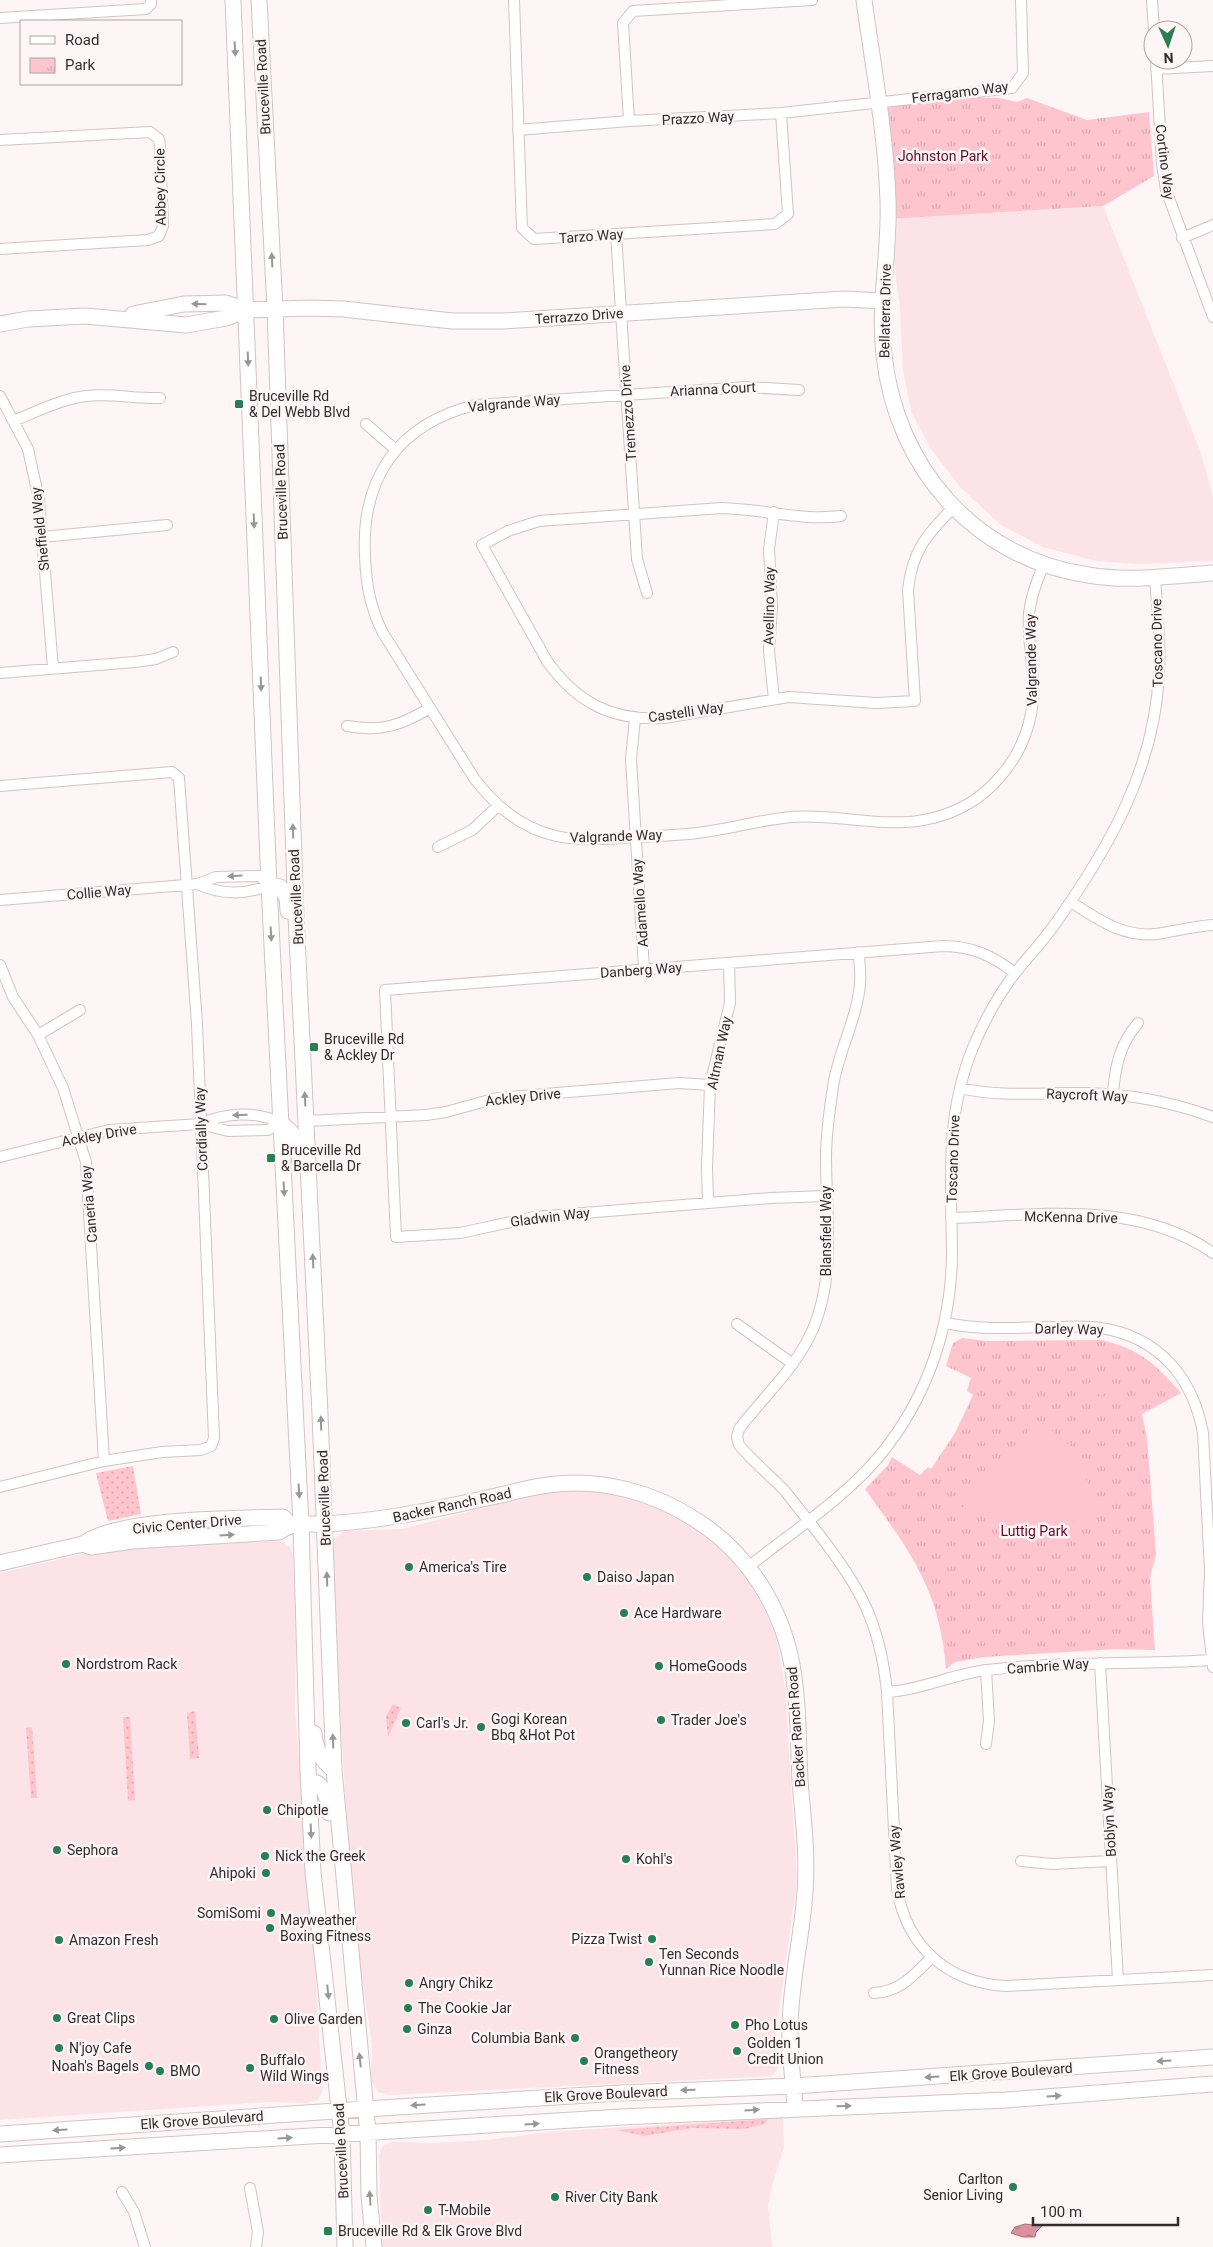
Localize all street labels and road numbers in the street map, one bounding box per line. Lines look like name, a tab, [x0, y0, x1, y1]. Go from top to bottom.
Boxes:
street label: Bruceville Road	[253, 39, 273, 135]
street label: Ferragamo Way	[911, 78, 1010, 106]
street label: Prazzo Way	[661, 108, 735, 128]
street label: Cortino Way	[1152, 123, 1178, 201]
street label: Abbey Circle	[151, 148, 169, 226]
street label: Tarzo Way	[558, 226, 624, 246]
street label: Bellaterra Drive	[876, 264, 894, 358]
street label: Terrazzo Drive	[534, 305, 624, 327]
street label: Tremezzo Drive	[617, 364, 639, 462]
street label: Arianna Court	[670, 379, 757, 399]
street label: Valgrande Way	[467, 391, 561, 415]
street label: Bruceville Road	[271, 444, 291, 540]
street label: Sheffield Way	[28, 486, 52, 572]
street label: Avellino Way	[760, 566, 778, 645]
street label: Toscano Drive	[1148, 599, 1166, 687]
street label: Valgrande Way	[1022, 613, 1040, 706]
street label: Castelli Way	[647, 699, 725, 725]
street label: Valgrande Way	[570, 826, 663, 846]
street label: Bruceville Road	[286, 849, 306, 945]
street label: Adamello Way	[629, 858, 651, 948]
street label: Collie Way	[66, 881, 132, 903]
street label: Danberg Way	[599, 959, 683, 981]
street label: Altman Way	[703, 1015, 735, 1091]
street label: Ackley Drive	[484, 1085, 562, 1109]
street label: Cordially Way	[192, 1086, 210, 1171]
street label: Raycroft Way	[1046, 1086, 1129, 1104]
street label: Toscano Drive	[943, 1115, 963, 1203]
street label: Ackley Drive	[60, 1121, 138, 1149]
street label: Caneria Way	[78, 1164, 100, 1243]
street label: Blansfield Way	[818, 1185, 834, 1277]
street label: Gladwin Way	[509, 1204, 591, 1230]
street label: McKenna Drive	[1024, 1208, 1118, 1226]
street label: Darley Way	[1035, 1320, 1104, 1338]
street label: Bruceville Road	[314, 1450, 334, 1546]
street label: Backer Ranch Road	[391, 1485, 513, 1525]
street label: Civic Center Drive	[132, 1511, 242, 1537]
street label: Cambrie Way	[1006, 1655, 1090, 1677]
street label: Backer Ranch Road	[784, 1666, 808, 1788]
street label: Boblyn Way	[1099, 1784, 1119, 1857]
street label: Rawley Way	[886, 1824, 908, 1900]
street label: Elk Grove Boulevard	[949, 2060, 1073, 2084]
street label: Elk Grove Boulevard	[544, 2083, 668, 2105]
street label: Bruceville Road	[331, 2103, 351, 2199]
street label: Elk Grove Boulevard	[140, 2108, 264, 2132]

